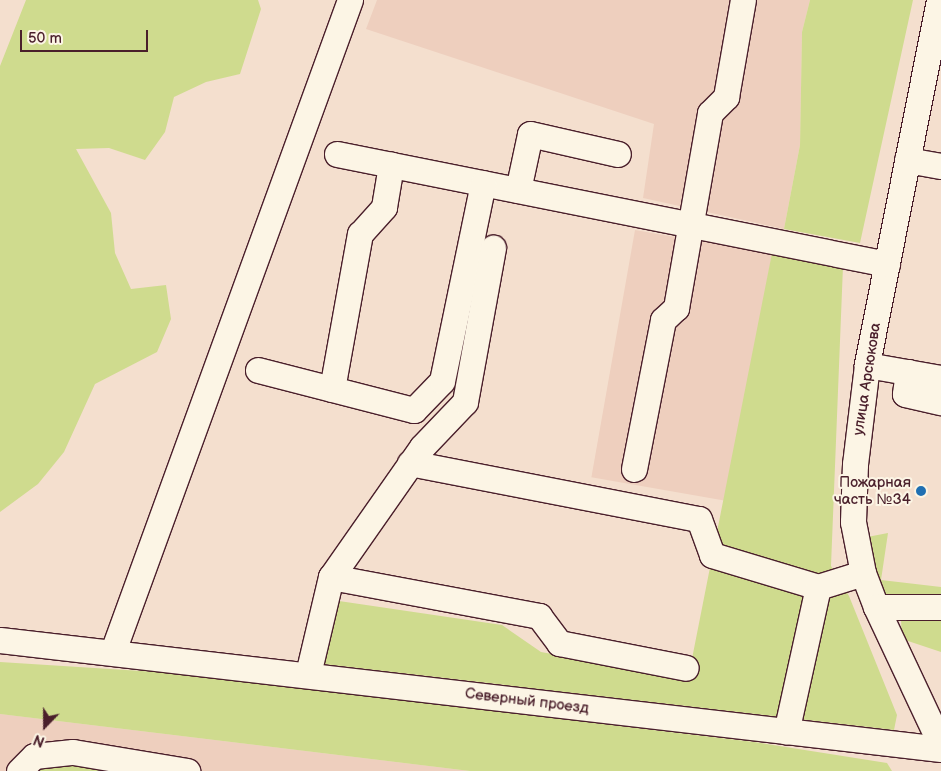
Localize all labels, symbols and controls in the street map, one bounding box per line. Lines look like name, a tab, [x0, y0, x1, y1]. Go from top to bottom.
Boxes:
scale bar	[22, 20, 150, 52]
text: 50 m	[28, 29, 62, 48]
street label: улица Арсюкова	[849, 321, 885, 437]
place label: Пожарная часть №34	[834, 473, 911, 508]
marker: Пожарная часть №34	[915, 485, 927, 497]
street label: Северный проезд	[464, 684, 590, 718]
north arrow	[20, 701, 70, 751]
text: N	[31, 731, 47, 750]

